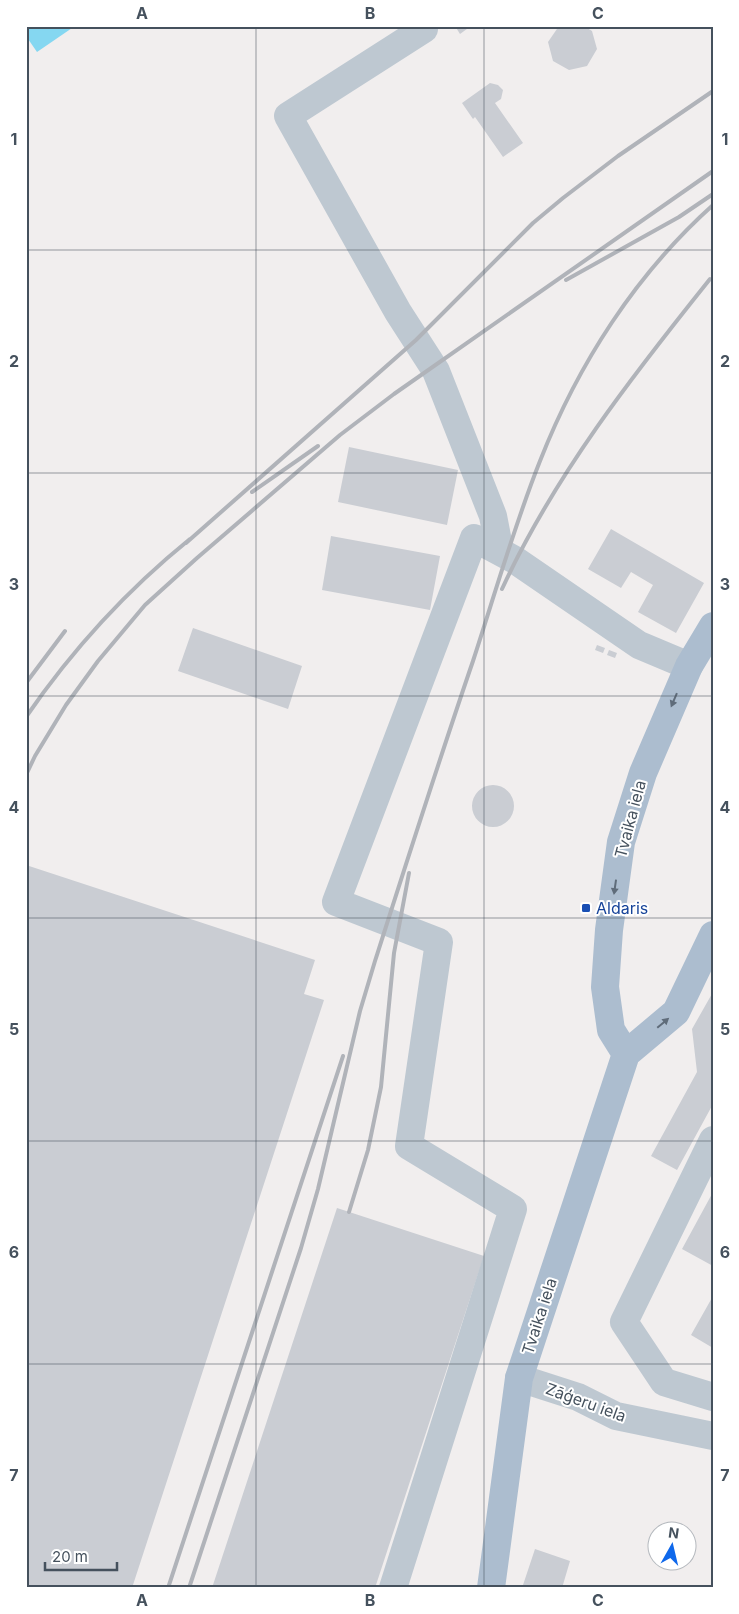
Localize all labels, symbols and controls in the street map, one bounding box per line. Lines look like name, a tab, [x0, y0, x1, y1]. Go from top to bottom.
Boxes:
text: A	[136, 3, 148, 23]
text: B	[365, 3, 375, 23]
text: C	[592, 3, 604, 23]
text: 1	[11, 129, 17, 149]
text: 1	[722, 129, 728, 149]
text: 2	[9, 351, 19, 371]
text: 2	[720, 351, 730, 371]
text: 3	[9, 574, 19, 594]
text: 3	[720, 574, 730, 594]
one-way arrow	[670, 693, 678, 707]
street label: Tvaika iela	[610, 778, 650, 860]
text: 4	[9, 797, 20, 817]
text: 4	[720, 797, 731, 817]
one-way arrow	[611, 880, 619, 896]
place label: Aldaris	[596, 898, 648, 918]
marker: Aldaris	[580, 902, 592, 914]
one-way arrow	[656, 1017, 669, 1028]
text: 5	[9, 1019, 19, 1039]
text: 5	[720, 1019, 730, 1039]
text: 6	[9, 1242, 19, 1262]
text: 6	[720, 1242, 730, 1262]
street label: Tvaika iela	[517, 1275, 561, 1357]
street label: Zāģeru iela	[543, 1378, 629, 1426]
text: 7	[9, 1465, 19, 1485]
text: 7	[720, 1465, 730, 1485]
north arrow	[646, 1522, 696, 1572]
text: N	[667, 1523, 680, 1542]
scale bar	[45, 1539, 118, 1571]
text: 20 m	[52, 1547, 88, 1566]
text: A	[136, 1590, 148, 1610]
text: B	[365, 1590, 375, 1610]
text: C	[592, 1590, 604, 1610]

